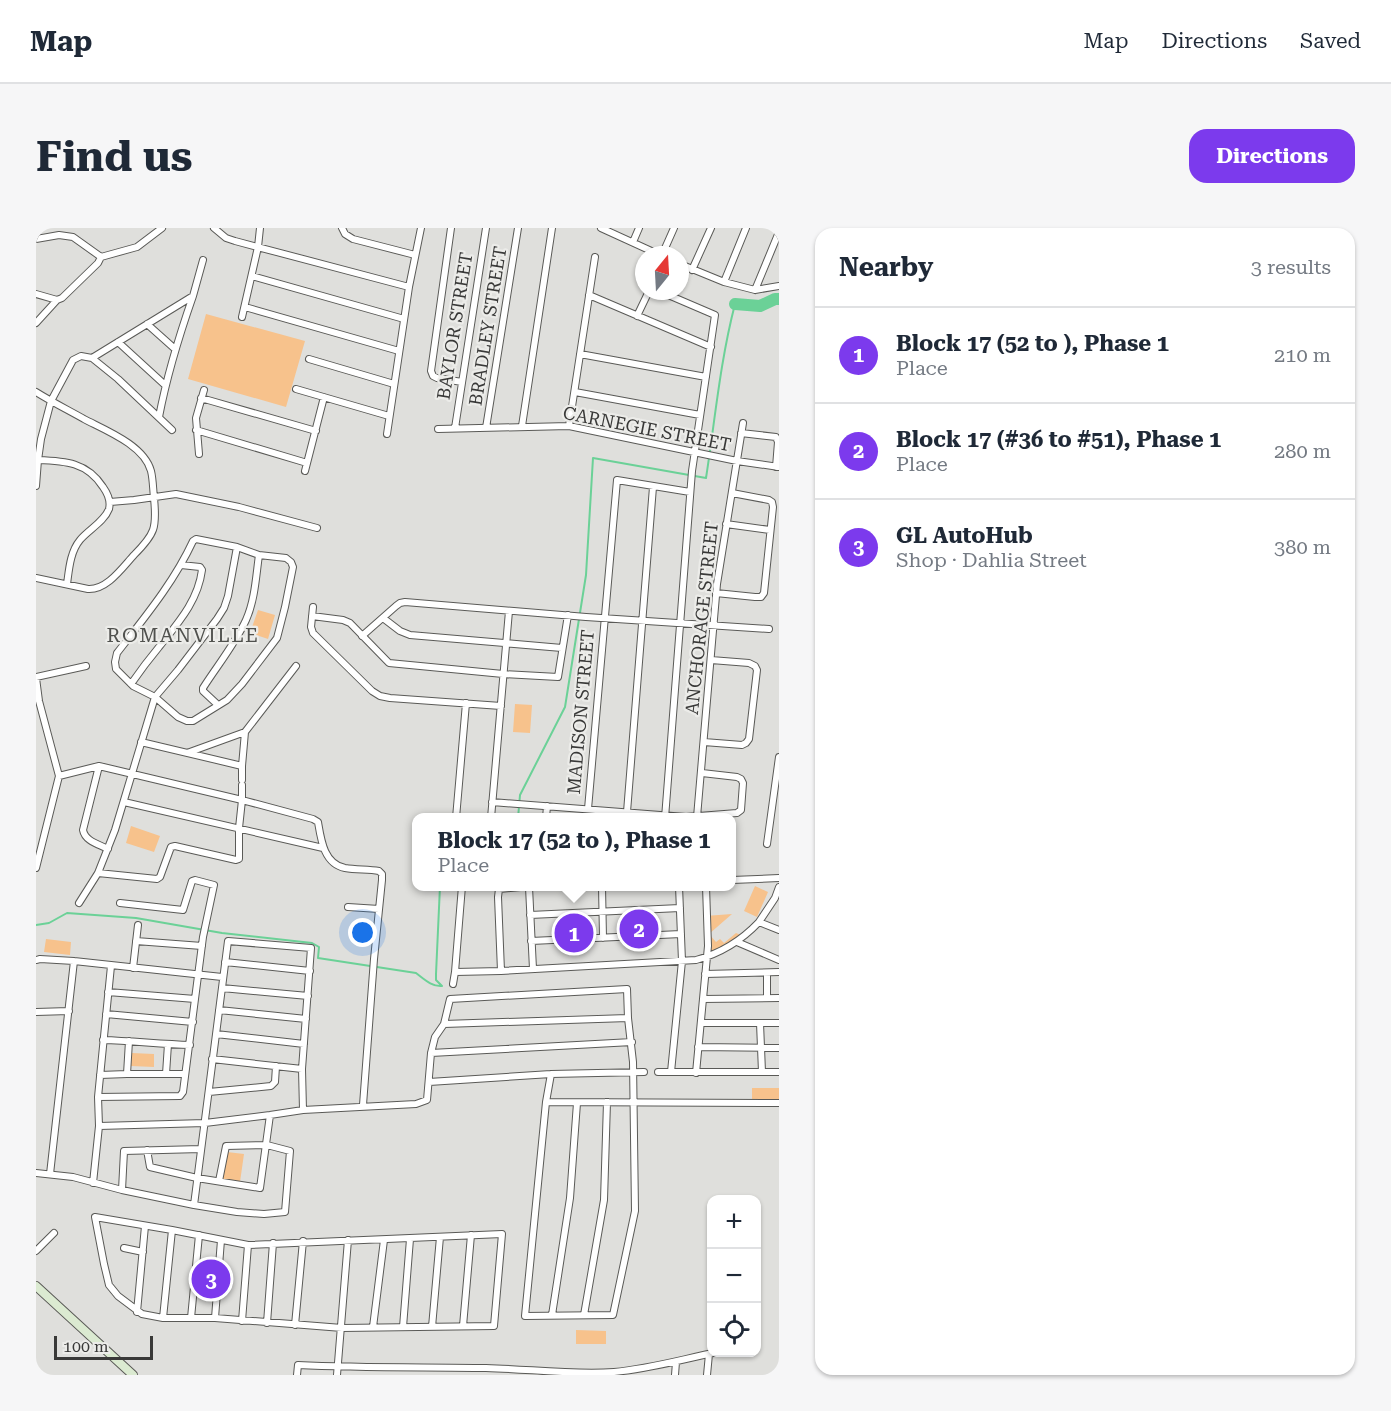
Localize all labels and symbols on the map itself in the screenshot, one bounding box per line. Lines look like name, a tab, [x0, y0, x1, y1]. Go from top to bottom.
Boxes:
street label: BRADLEY STREET	[465, 245, 510, 407]
north arrow	[635, 246, 689, 300]
street label: BAYLOR STREET	[432, 251, 477, 401]
street label: CARNEGIE STREET	[561, 402, 733, 455]
street label: ANCHORAGE STREET	[681, 520, 722, 716]
district label: ROMANVILLE	[107, 623, 259, 647]
street label: MADISON STREET	[563, 629, 598, 795]
pin: 2	[620, 906, 658, 952]
pin: 1	[554, 910, 594, 956]
your location	[348, 918, 377, 947]
pin: 3	[192, 1256, 231, 1302]
scale bar	[54, 1333, 153, 1360]

